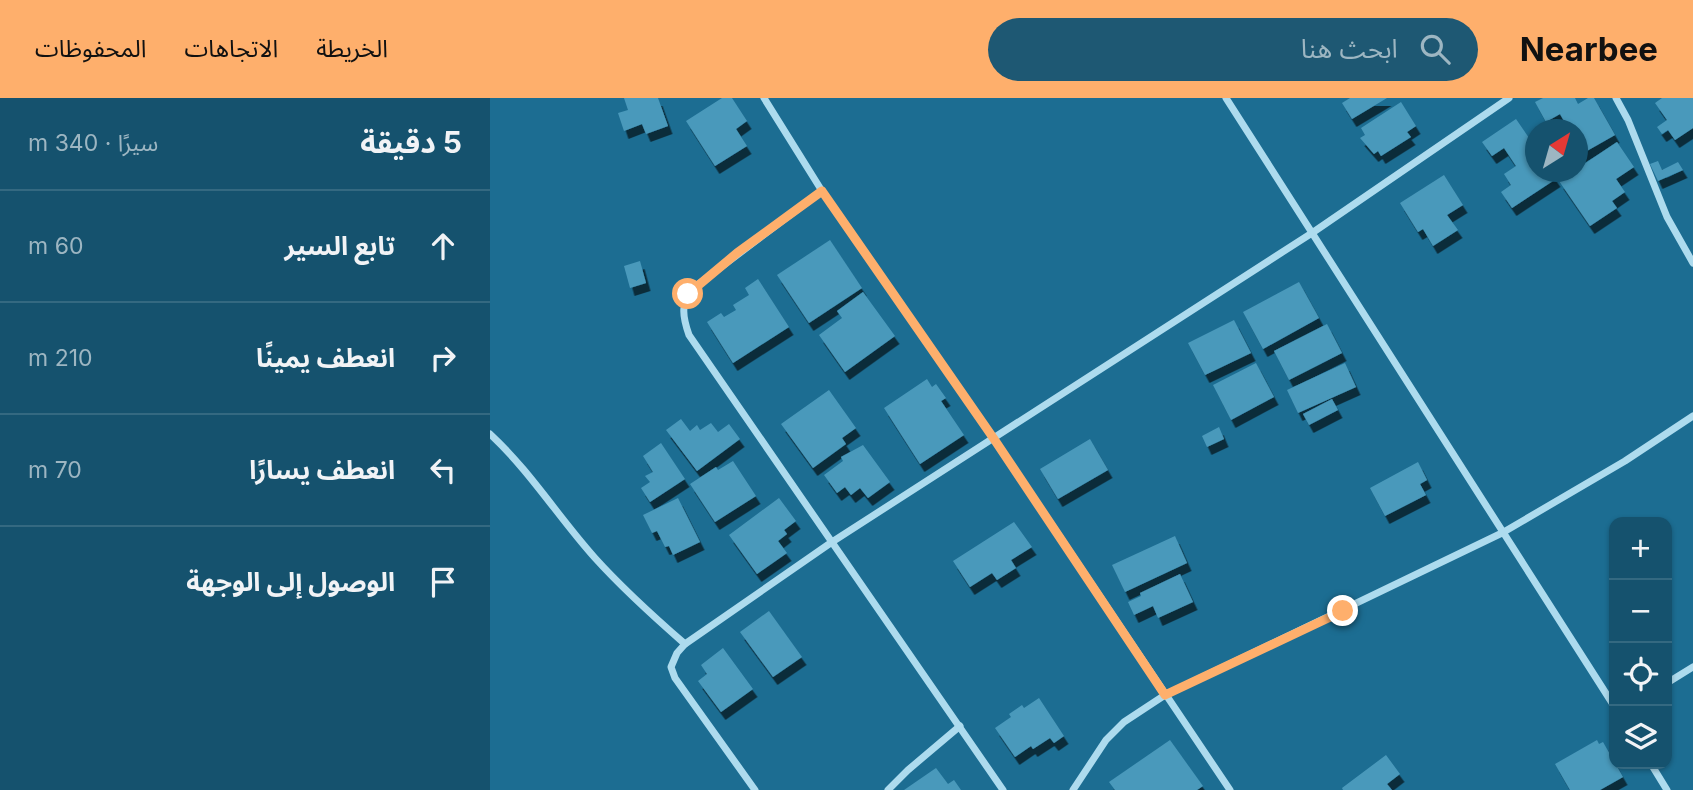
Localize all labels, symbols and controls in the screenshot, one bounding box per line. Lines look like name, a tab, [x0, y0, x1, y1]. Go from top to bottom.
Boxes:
search box	[988, 18, 1478, 81]
text: Nearbee	[1520, 29, 1658, 69]
icon: search	[1416, 30, 1454, 68]
text: ابحث هنا	[1301, 33, 1398, 64]
text: المحفوظات	[35, 34, 146, 63]
text: الاتجاهات	[184, 34, 278, 63]
text: الخريطة	[316, 34, 388, 63]
north arrow	[1525, 119, 1588, 182]
text: 5 دقيقة	[360, 124, 462, 160]
text: سيرًا · 340 m	[28, 129, 158, 157]
icon: ahead	[424, 227, 462, 265]
text: تابع السير	[285, 230, 395, 261]
text: 60 m	[28, 232, 83, 260]
route start	[672, 278, 703, 309]
icon: right	[424, 339, 462, 377]
text: انعطف يمينًا	[256, 342, 395, 373]
text: 210 m	[28, 344, 93, 372]
icon: left	[424, 451, 462, 489]
text: انعطف يسارًا	[249, 454, 395, 485]
text: 70 m	[28, 456, 82, 484]
map controls	[1609, 517, 1672, 769]
button: +	[1609, 517, 1672, 580]
icon: arrive	[424, 563, 462, 601]
text: الوصول إلى الوجهة	[186, 566, 395, 597]
button: −	[1609, 580, 1672, 643]
route end	[1327, 595, 1358, 626]
button: locate	[1609, 643, 1672, 706]
button: layers	[1609, 706, 1672, 769]

